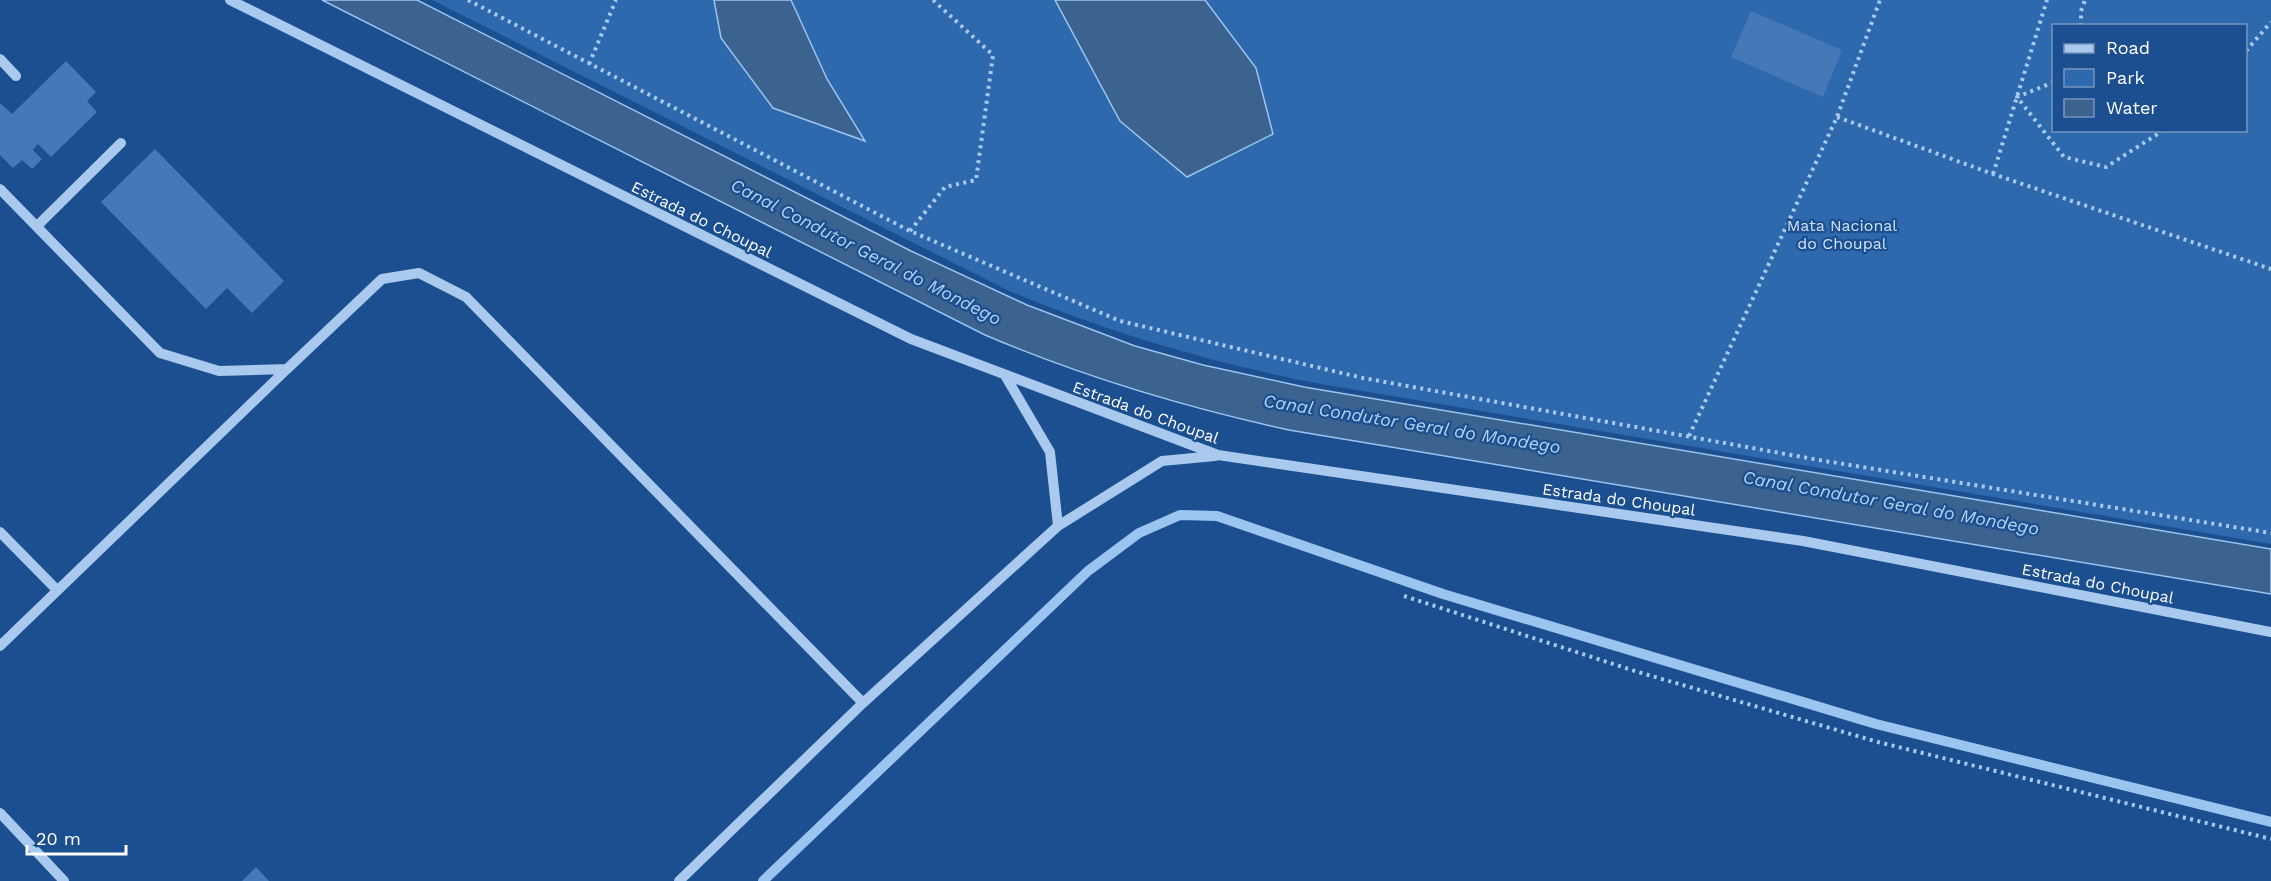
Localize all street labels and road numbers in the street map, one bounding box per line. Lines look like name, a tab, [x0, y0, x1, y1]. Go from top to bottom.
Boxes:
street label: Estrada do Choupal	[628, 177, 775, 262]
street label: Estrada do Choupal	[1070, 377, 1222, 448]
street label: Estrada do Choupal	[1541, 479, 1697, 520]
street label: Estrada do Choupal	[2020, 559, 2176, 608]

